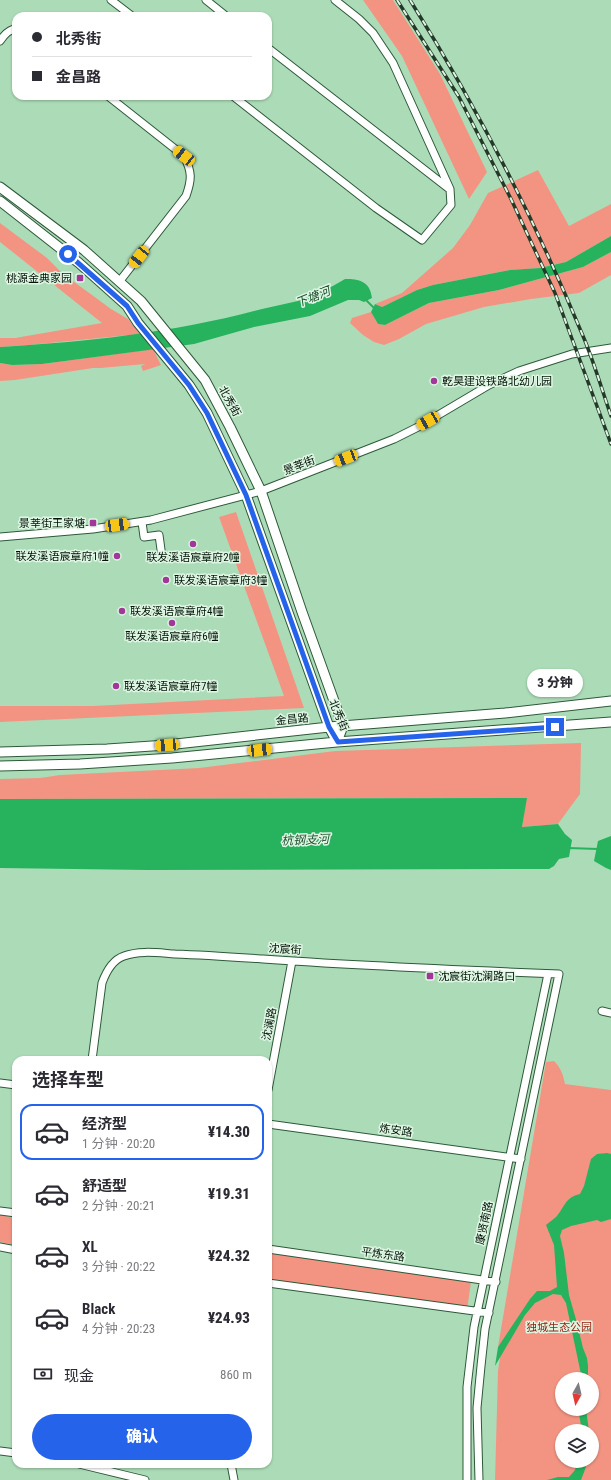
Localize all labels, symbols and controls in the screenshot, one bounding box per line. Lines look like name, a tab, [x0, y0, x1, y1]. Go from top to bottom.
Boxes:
text: 北秀街	[56, 30, 101, 48]
text: 金昌路	[56, 68, 101, 86]
car	[171, 144, 197, 168]
car	[127, 244, 151, 270]
route start	[59, 245, 77, 263]
place label: 桃源金典家园	[6, 272, 72, 285]
marker: 桃源金典家园	[75, 273, 85, 283]
water label: 下塘河	[294, 283, 334, 310]
place label: 乾昊建设铁路北幼儿园	[442, 375, 552, 388]
marker: 乾昊建设铁路北幼儿园	[429, 376, 439, 386]
street label: 北秀街	[216, 384, 243, 419]
car	[415, 410, 441, 432]
car	[333, 448, 359, 468]
street label: 景莘街	[281, 453, 317, 477]
place label: 景莘街王家塘	[19, 517, 85, 530]
car	[104, 517, 130, 533]
marker: 景莘街王家塘	[88, 518, 98, 528]
marker: 联发溪语宸章府2幢	[188, 539, 198, 549]
place label: 联发溪语宸章府1幢	[16, 550, 109, 563]
marker: 联发溪语宸章府1幢	[112, 551, 122, 561]
place label: 联发溪语宸章府2幢	[146, 551, 240, 564]
place label: 联发溪语宸章府3幢	[174, 574, 267, 587]
marker: 联发溪语宸章府3幢	[161, 575, 171, 585]
place label: 联发溪语宸章府4幢	[130, 605, 223, 618]
marker: 联发溪语宸章府4幢	[117, 606, 127, 616]
marker: 联发溪语宸章府6幢	[167, 618, 177, 628]
place label: 联发溪语宸章府6幢	[125, 630, 219, 643]
callout: 3 分钟	[527, 669, 583, 697]
text: 3 分钟	[537, 675, 573, 690]
place label: 联发溪语宸章府7幢	[124, 680, 217, 693]
marker: 联发溪语宸章府7幢	[111, 681, 121, 691]
street label: 北秀街	[326, 697, 351, 733]
street label: 金昌路	[275, 711, 309, 728]
route end	[546, 718, 564, 736]
car	[155, 738, 179, 752]
car	[247, 743, 273, 757]
water label: 杭钢支河	[281, 832, 331, 848]
street label: 沈宸街	[268, 942, 302, 957]
place label: 沈宸街沈澜路口	[438, 970, 515, 983]
marker: 沈宸街沈澜路口	[425, 971, 435, 981]
street label: 沈澜路	[260, 1007, 279, 1042]
text: 选择车型	[32, 1069, 104, 1090]
icon: car	[34, 1114, 70, 1150]
text: 经济型	[82, 1115, 127, 1133]
street label: 炼安路	[379, 1122, 413, 1139]
text: ¥14.30	[208, 1123, 250, 1141]
text: 1 分钟 · 20:20	[82, 1136, 155, 1151]
icon: car	[34, 1176, 70, 1212]
text: 舒适型	[82, 1177, 127, 1195]
text: ¥19.31	[208, 1185, 250, 1203]
text: 2 分钟 · 20:21	[82, 1198, 155, 1213]
street label: 康贤南路	[474, 1200, 495, 1246]
icon: car	[34, 1238, 70, 1274]
text: XL	[82, 1238, 98, 1256]
street label: 平炼东路	[360, 1245, 406, 1264]
text: ¥24.32	[208, 1247, 250, 1265]
text: 3 分钟 · 20:22	[82, 1259, 155, 1274]
icon: car	[34, 1300, 70, 1336]
text: Black	[82, 1300, 115, 1318]
text: ¥24.93	[208, 1309, 250, 1327]
text: 4 分钟 · 20:23	[82, 1321, 155, 1336]
park label: 独城生态公园	[526, 1321, 592, 1334]
icon: cash	[32, 1363, 54, 1385]
text: 现金	[64, 1367, 94, 1385]
text: 860 m	[220, 1367, 252, 1382]
north arrow	[555, 1372, 599, 1416]
map controls	[555, 1372, 599, 1468]
button: 确认	[32, 1414, 252, 1460]
button: layers	[555, 1424, 599, 1468]

